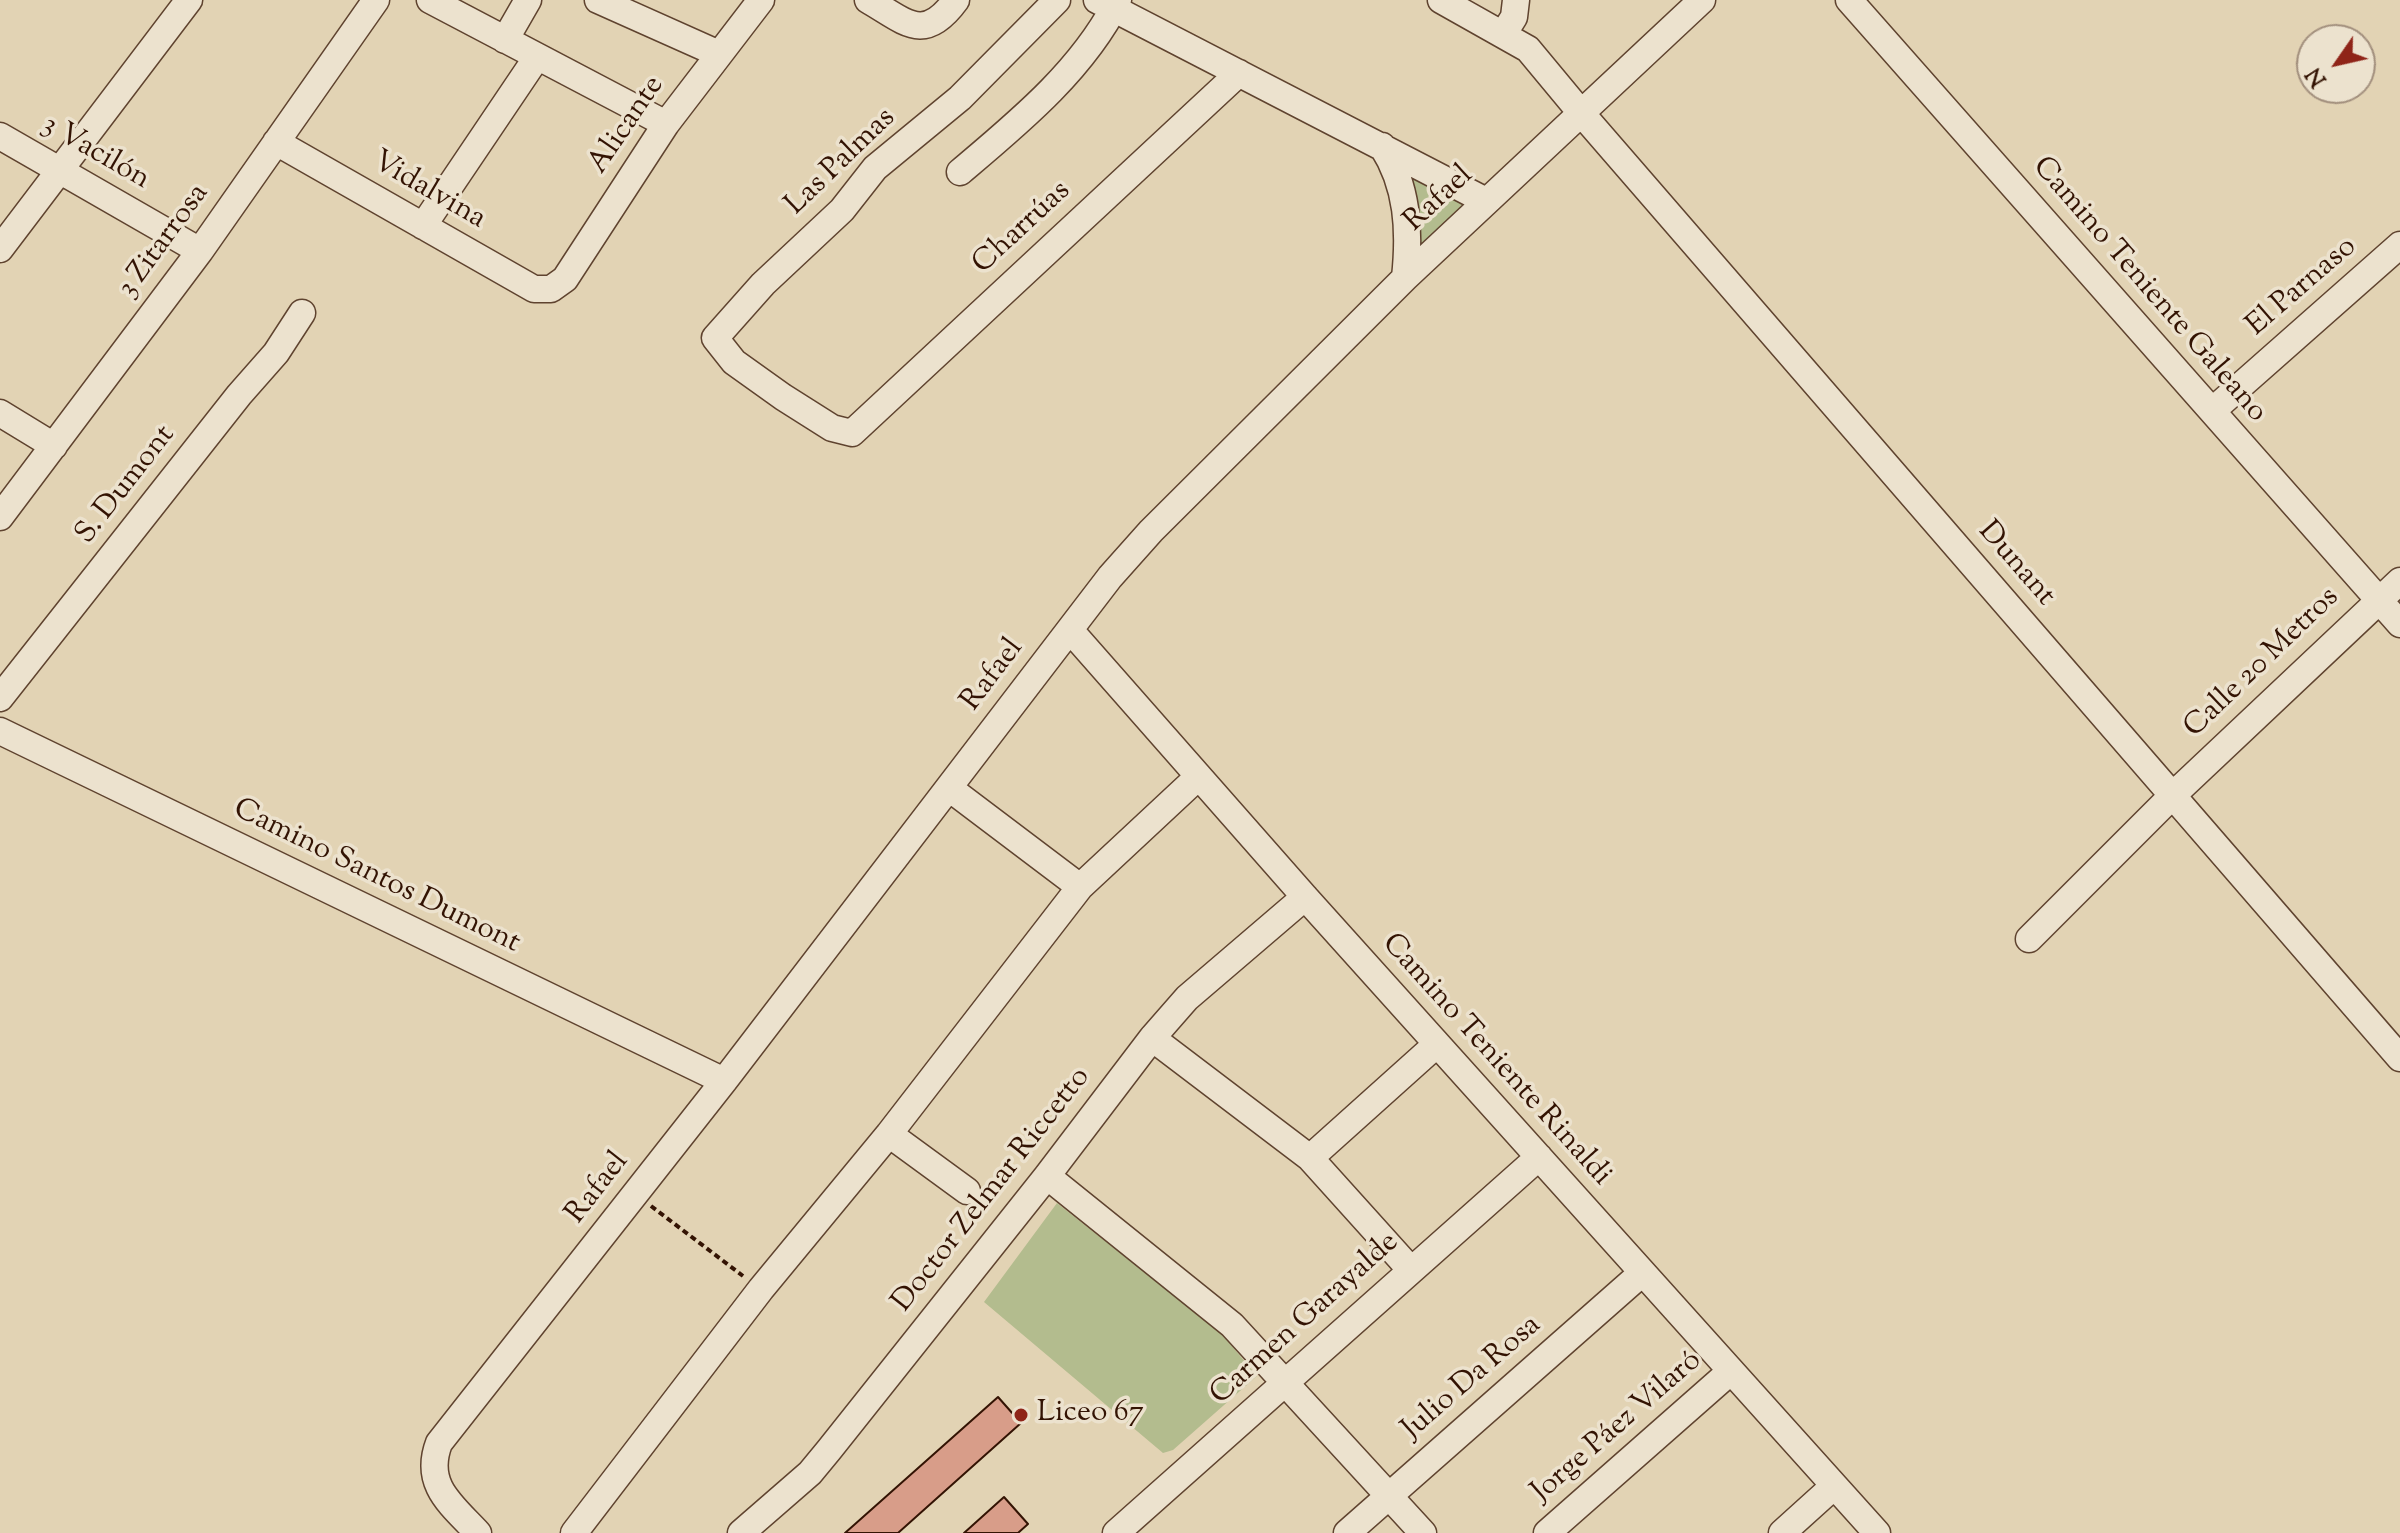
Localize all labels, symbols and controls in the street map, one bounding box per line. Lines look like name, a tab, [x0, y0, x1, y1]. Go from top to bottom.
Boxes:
north arrow	[2296, 24, 2376, 104]
text: N	[2300, 60, 2336, 93]
street label: Alicante	[582, 70, 674, 182]
street label: Las Palmas	[779, 102, 905, 224]
street label: 3 Vacilón	[35, 109, 155, 199]
street label: Vidalvina	[365, 145, 491, 239]
street label: Camino Teniente Galeano	[2023, 151, 2273, 431]
street label: Rafael	[1398, 159, 1482, 241]
street label: Charrúas	[967, 175, 1079, 283]
street label: 3 Zitarrosa	[112, 178, 218, 306]
street label: El Parnaso	[2241, 231, 2365, 345]
street label: S. Dumont	[70, 419, 184, 553]
street label: Dunant	[1969, 515, 2061, 615]
street label: Calle 20 Metros	[2178, 581, 2348, 747]
street label: Rafael	[955, 633, 1033, 719]
street label: Camino Santos Dumont	[227, 793, 525, 963]
street label: Camino Teniente Rinaldi	[1372, 927, 1618, 1195]
street label: Doctor Zelmar Riccetto	[886, 1061, 1100, 1321]
street label: Rafael	[560, 1146, 638, 1232]
street label: Carmen Garayalde	[1204, 1226, 1408, 1414]
street label: Julio Da Rosa	[1396, 1309, 1550, 1449]
street label: Jorge Páez Vilaró	[1526, 1344, 1710, 1512]
place label: Liceo 67	[1037, 1397, 1144, 1433]
marker: Liceo 67	[1012, 1406, 1030, 1424]

